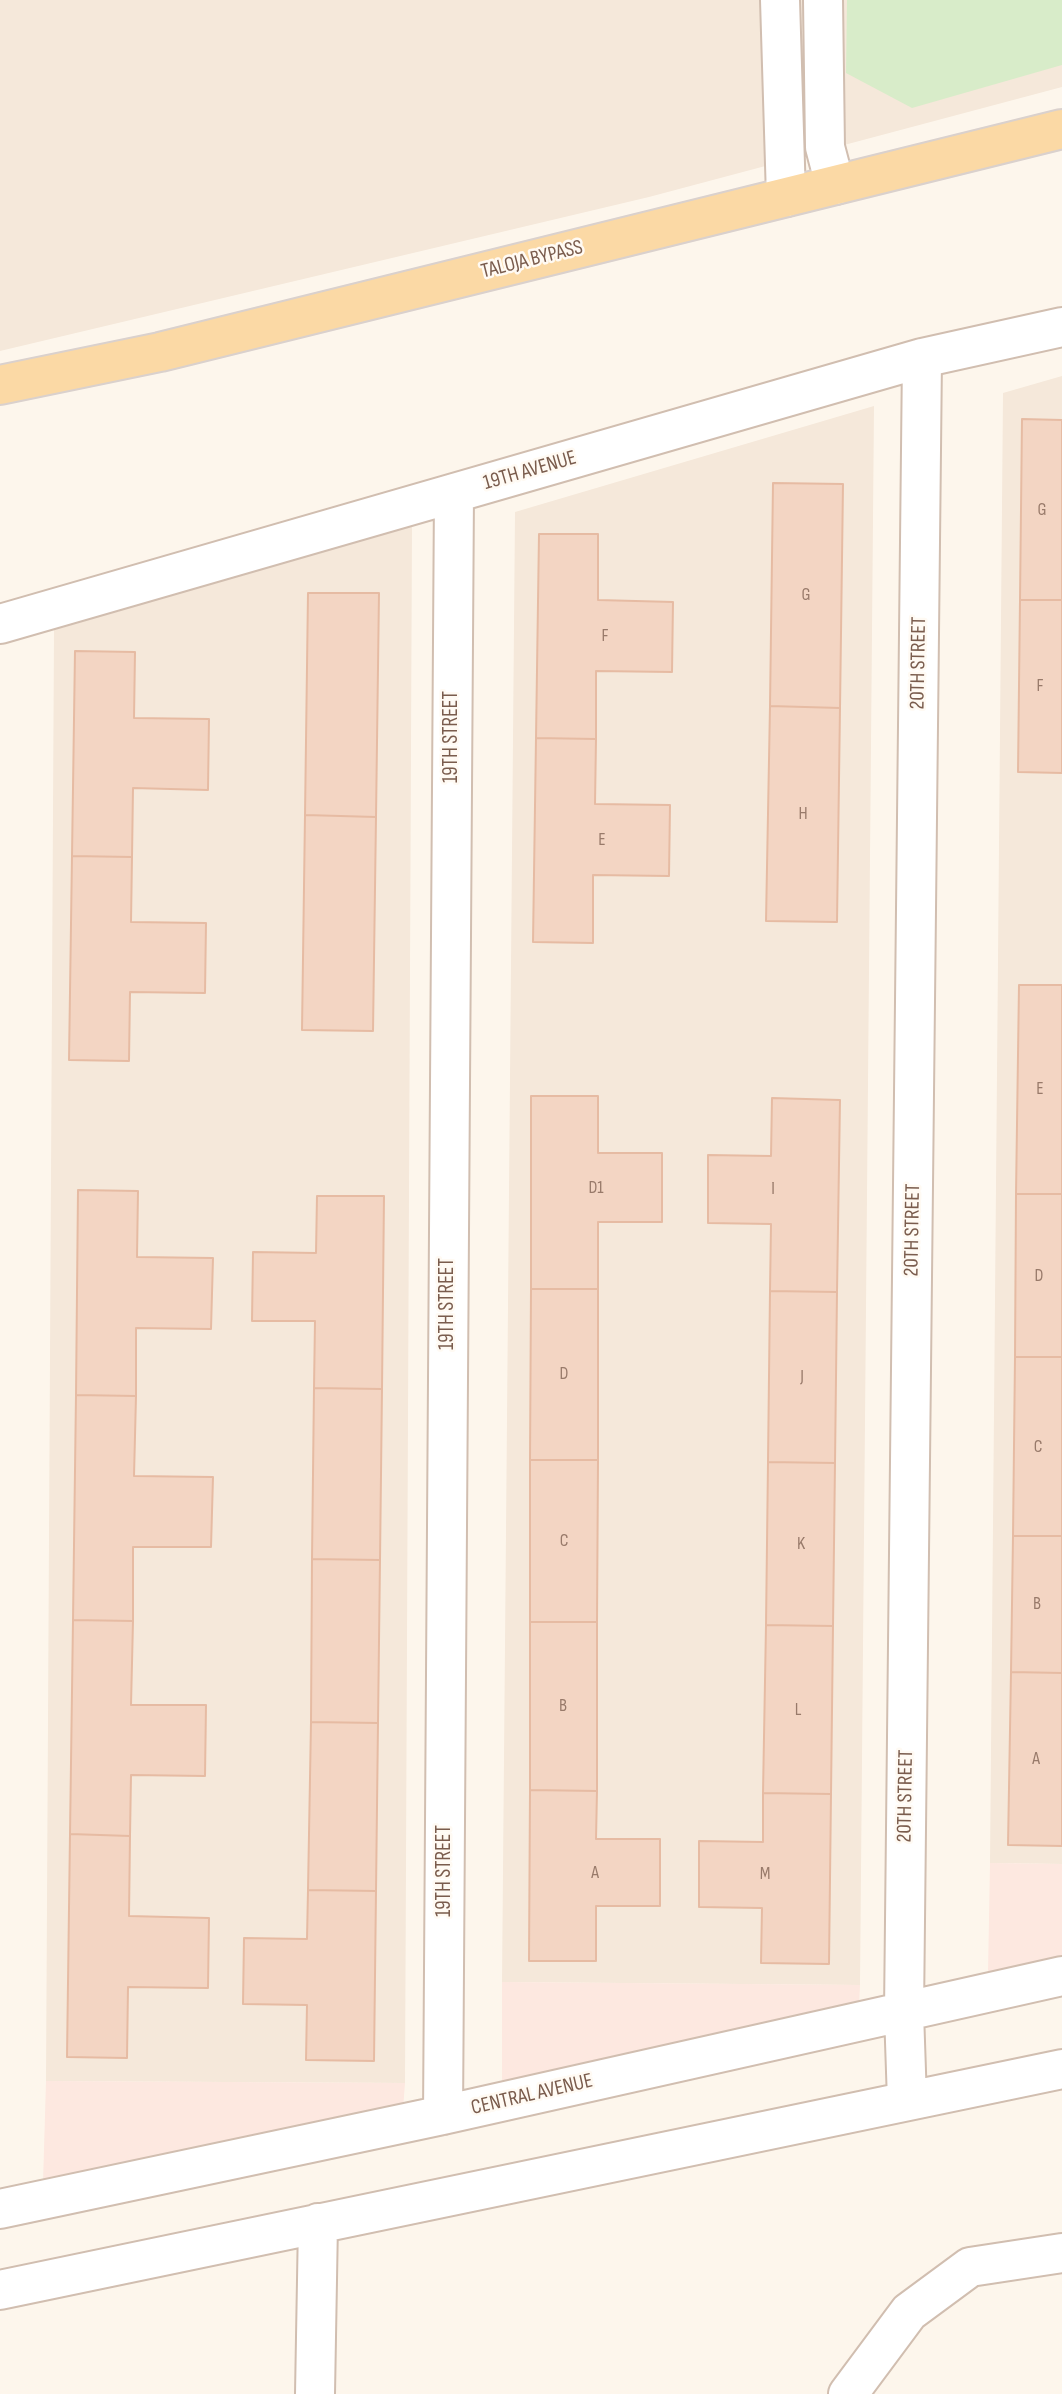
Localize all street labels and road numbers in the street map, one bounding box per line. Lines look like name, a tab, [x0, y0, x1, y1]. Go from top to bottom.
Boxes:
street label: TALOJA BYPASS	[479, 235, 585, 285]
street label: 19TH AVENUE	[481, 446, 579, 496]
street label: 20TH STREET	[906, 616, 932, 710]
street label: 19TH STREET	[439, 691, 465, 783]
street label: 20TH STREET	[900, 1183, 926, 1277]
street label: 19TH STREET	[435, 1258, 461, 1350]
street label: 20TH STREET	[893, 1749, 919, 1843]
street label: 19TH STREET	[432, 1825, 458, 1917]
street label: CENTRAL AVENUE	[469, 2069, 595, 2121]

